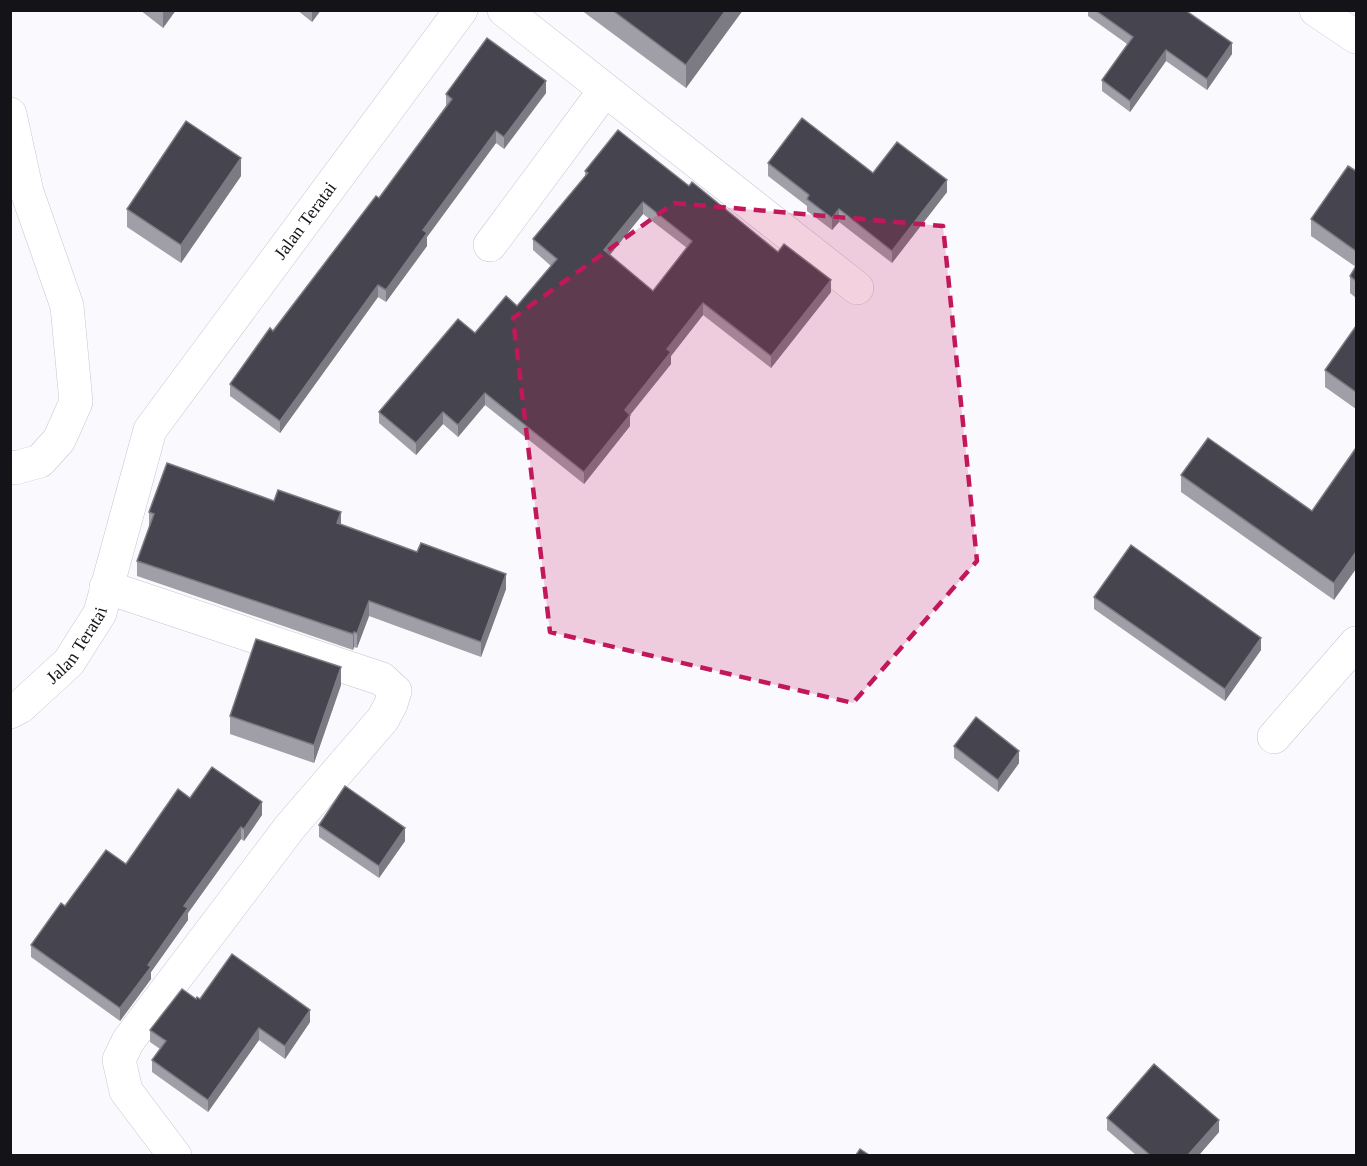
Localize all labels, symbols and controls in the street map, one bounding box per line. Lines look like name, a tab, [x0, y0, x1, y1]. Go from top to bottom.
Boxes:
street label: Jalan Teratai	[270, 178, 340, 263]
street label: Jalan Teratai	[42, 605, 111, 688]

